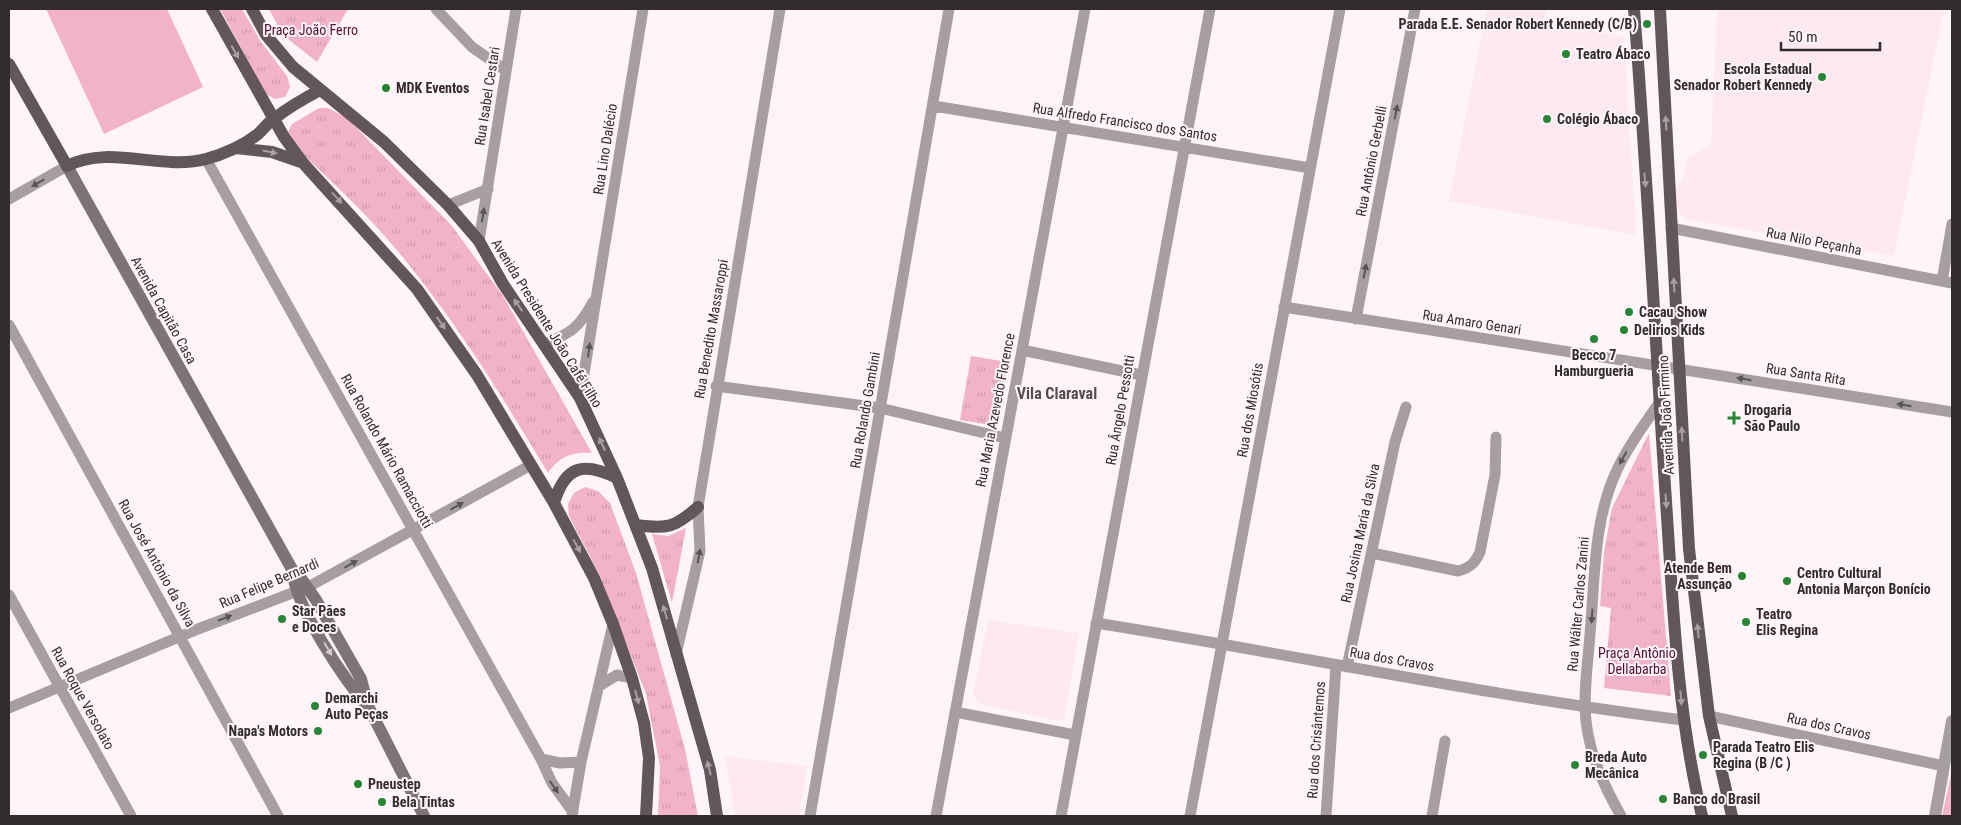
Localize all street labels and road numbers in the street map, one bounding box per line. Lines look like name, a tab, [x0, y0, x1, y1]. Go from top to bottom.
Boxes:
street label: Rua Isabel Cestari	[471, 45, 503, 147]
street label: Rua Alfredo Francisco dos Santos	[1032, 100, 1218, 144]
street label: Rua Lino Dalécio	[590, 102, 620, 196]
street label: Rua Antônio Gerbelli	[1352, 104, 1390, 218]
street label: Rua Nilo Peçanha	[1765, 224, 1863, 258]
street label: Avenida Presidente João Café Filho	[488, 236, 606, 410]
street label: Avenida Capitão Casa	[128, 253, 200, 367]
street label: Rua Benedito Massaroppi	[691, 258, 731, 400]
street label: Rua Amaro Genari	[1422, 306, 1522, 338]
street label: Rua Maria Azevedo Florence	[972, 331, 1018, 488]
street label: Rua Rolando Gambini	[847, 350, 883, 470]
street label: Rua Ângelo Pessotti	[1101, 354, 1138, 466]
street label: Avenida João Firmino	[1655, 355, 1677, 475]
street label: Rua Santa Rita	[1765, 360, 1847, 388]
street label: Rua dos Miosótis	[1234, 362, 1266, 458]
street label: Rua Rolando Mário Ramacciotti	[338, 371, 436, 531]
street label: Rua Josina Maria da Silva	[1337, 462, 1383, 604]
street label: Rua José Antônio da Silva	[115, 496, 199, 630]
street label: Rua Wálter Carlos Zanini	[1564, 536, 1592, 672]
street label: Rua Felipe Bernardi	[217, 555, 321, 611]
street label: Rua Roque Versolato	[48, 644, 118, 752]
street label: Rua dos Cravos	[1348, 644, 1436, 674]
street label: Rua dos Crisântemos	[1304, 681, 1328, 799]
street label: Rua dos Cravos	[1786, 709, 1872, 743]

